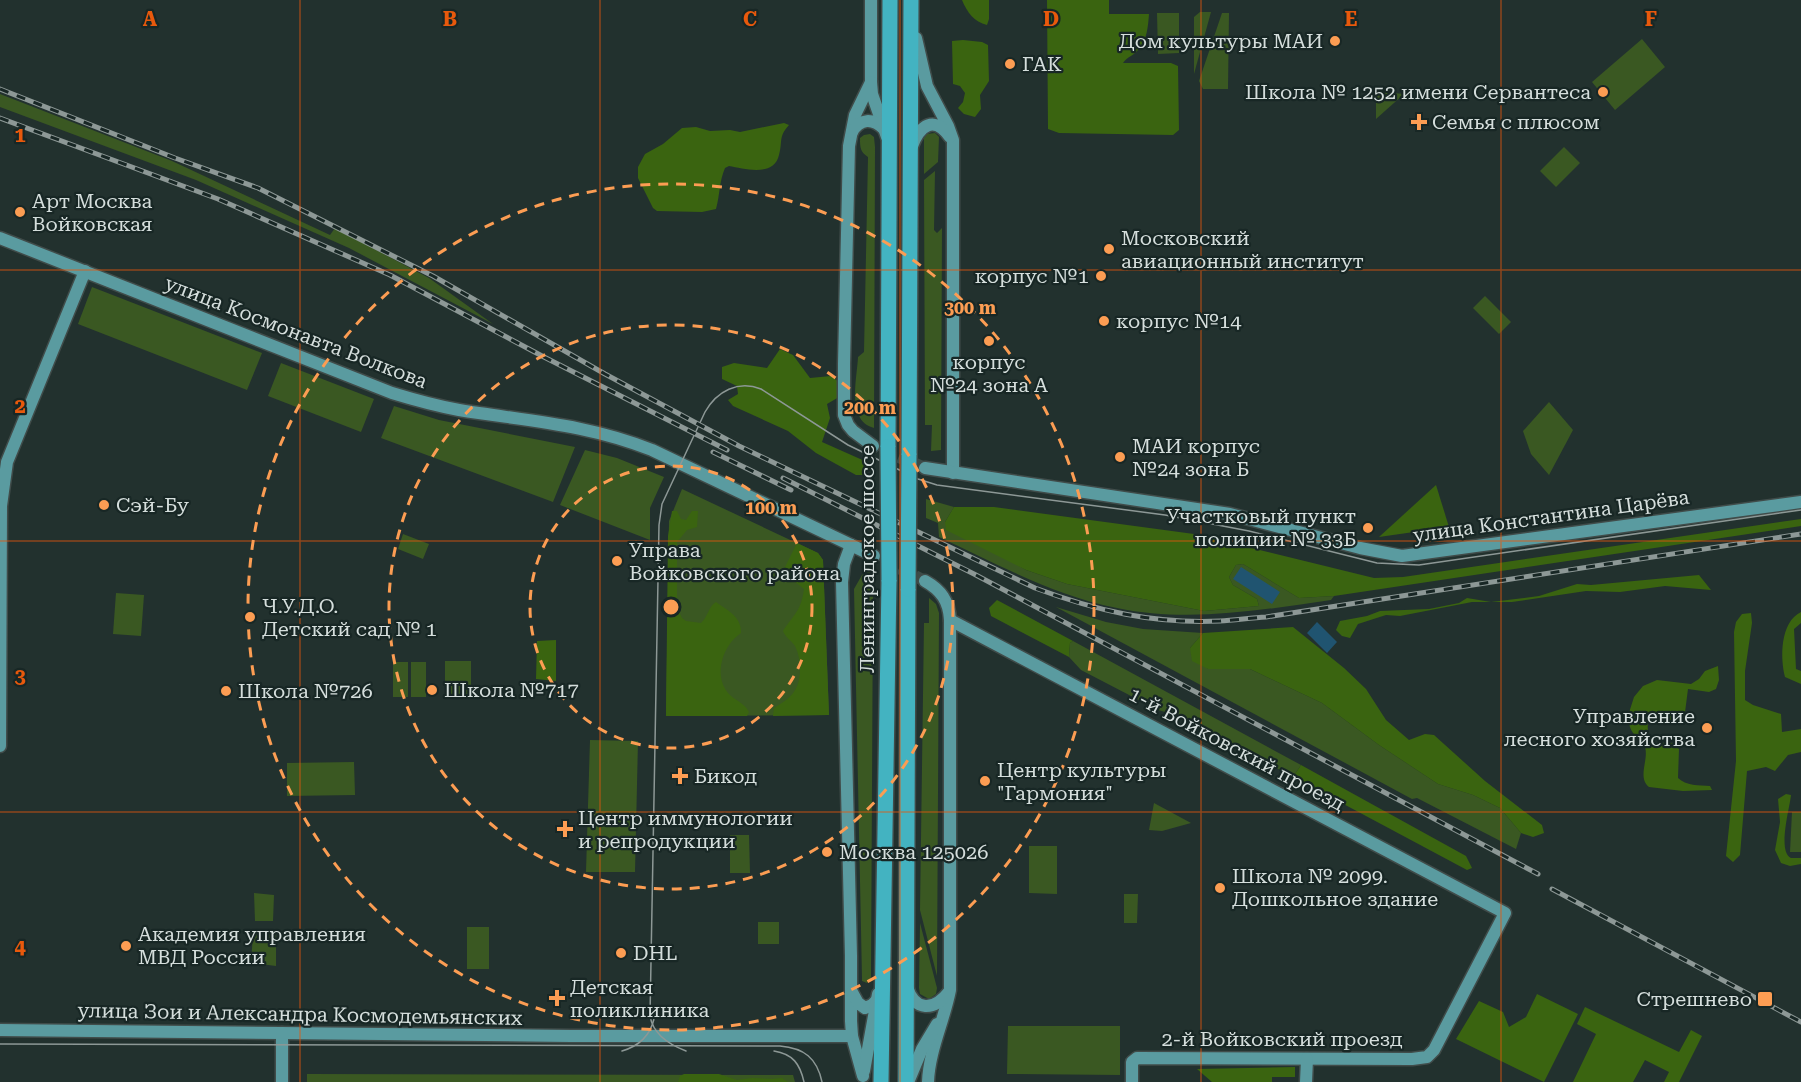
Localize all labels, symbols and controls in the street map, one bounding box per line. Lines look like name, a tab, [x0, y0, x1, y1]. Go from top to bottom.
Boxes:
text: A	[143, 7, 158, 31]
text: B	[443, 7, 457, 31]
text: C	[743, 7, 757, 31]
text: D	[1043, 7, 1059, 31]
text: E	[1345, 7, 1358, 31]
text: F	[1645, 7, 1657, 31]
place label: Дом культуры МАИ	[1119, 29, 1323, 53]
marker: Дом культуры МАИ	[1328, 34, 1342, 48]
place label: ГАК	[1022, 52, 1062, 76]
marker: ГАК	[1003, 57, 1017, 71]
place label: Школа № 1252 имени Сервантеса	[1245, 80, 1591, 104]
marker: Школа № 1252 имени Сервантеса	[1596, 85, 1610, 99]
place label: Семья с плюсом	[1432, 110, 1600, 134]
marker: Семья с плюсом	[1410, 113, 1428, 131]
text: 1	[14, 123, 26, 147]
place label: Арт Москва Войковская	[32, 189, 152, 236]
marker: Арт Москва Войковская	[13, 205, 27, 219]
place label: Московский авиационный институт	[1121, 226, 1364, 273]
marker: Московский авиационный институт	[1102, 242, 1116, 256]
place label: корпус №1	[975, 264, 1089, 288]
marker: корпус №1	[1094, 269, 1108, 283]
street label: улица Космонавта Волкова	[161, 271, 431, 393]
text: 300 m	[944, 297, 997, 318]
place label: корпус №14	[1116, 309, 1242, 333]
marker: корпус №14	[1097, 314, 1111, 328]
marker: корпус №24 зона А	[982, 334, 996, 348]
place label: корпус №24 зона А	[930, 350, 1048, 397]
text: 2	[14, 394, 26, 418]
text: 200 m	[844, 397, 897, 418]
place label: МАИ корпус №24 зона Б	[1132, 434, 1260, 481]
street label: Ленинградское шоссе	[855, 445, 879, 673]
marker: МАИ корпус №24 зона Б	[1113, 450, 1127, 464]
street label: улица Константина Царёва	[1411, 485, 1691, 547]
place label: Сэй-Бу	[116, 493, 189, 517]
text: 100 m	[745, 497, 798, 518]
marker: Сэй-Бу	[97, 498, 111, 512]
place label: Участковый пункт полиции № 33Б	[1166, 504, 1356, 551]
marker: Участковый пункт полиции № 33Б	[1361, 521, 1375, 535]
place label: Управа Войковского района	[629, 538, 840, 585]
marker: Управа Войковского района	[610, 554, 624, 568]
place label: Ч.У.Д.О. Детский сад № 1	[262, 594, 437, 641]
centre of rings	[661, 597, 681, 617]
marker: Ч.У.Д.О. Детский сад № 1	[243, 610, 257, 624]
text: 3	[14, 664, 26, 688]
place label: Школа №717	[444, 678, 579, 702]
place label: Школа №726	[238, 679, 373, 703]
street label: 1-й Войковский проезд	[1125, 682, 1349, 816]
marker: Школа №717	[425, 683, 439, 697]
marker: Школа №726	[219, 684, 233, 698]
place label: Управление лесного хозяйства	[1504, 704, 1695, 751]
marker: Управление лесного хозяйства	[1700, 721, 1714, 735]
place label: Центр культуры "Гармония"	[997, 758, 1166, 805]
place label: Бикод	[694, 764, 758, 788]
marker: Бикод	[671, 767, 689, 785]
marker: Центр культуры "Гармония"	[978, 774, 992, 788]
place label: Центр иммунологии и репродукции	[578, 806, 793, 853]
marker: Центр иммунологии и репродукции	[556, 820, 574, 838]
place label: Москва 125026	[839, 840, 988, 864]
marker: Москва 125026	[820, 845, 834, 859]
place label: Школа № 2099. Дошкольное здание	[1232, 864, 1438, 911]
marker: Школа № 2099. Дошкольное здание	[1213, 881, 1227, 895]
place label: Академия управления МВД России	[138, 922, 366, 969]
text: 4	[14, 935, 26, 959]
marker: Академия управления МВД России	[119, 939, 133, 953]
place label: DHL	[633, 941, 678, 965]
marker: DHL	[614, 946, 628, 960]
place label: Детская поликлиника	[570, 975, 709, 1022]
place label: Стрешнево	[1636, 987, 1752, 1011]
marker: Детская поликлиника	[548, 989, 566, 1007]
marker: Стрешнево	[1756, 990, 1774, 1008]
street label: улица Зои и Александра Космодемьянских	[77, 998, 523, 1030]
street label: 2-й Войковский проезд	[1161, 1027, 1403, 1051]

